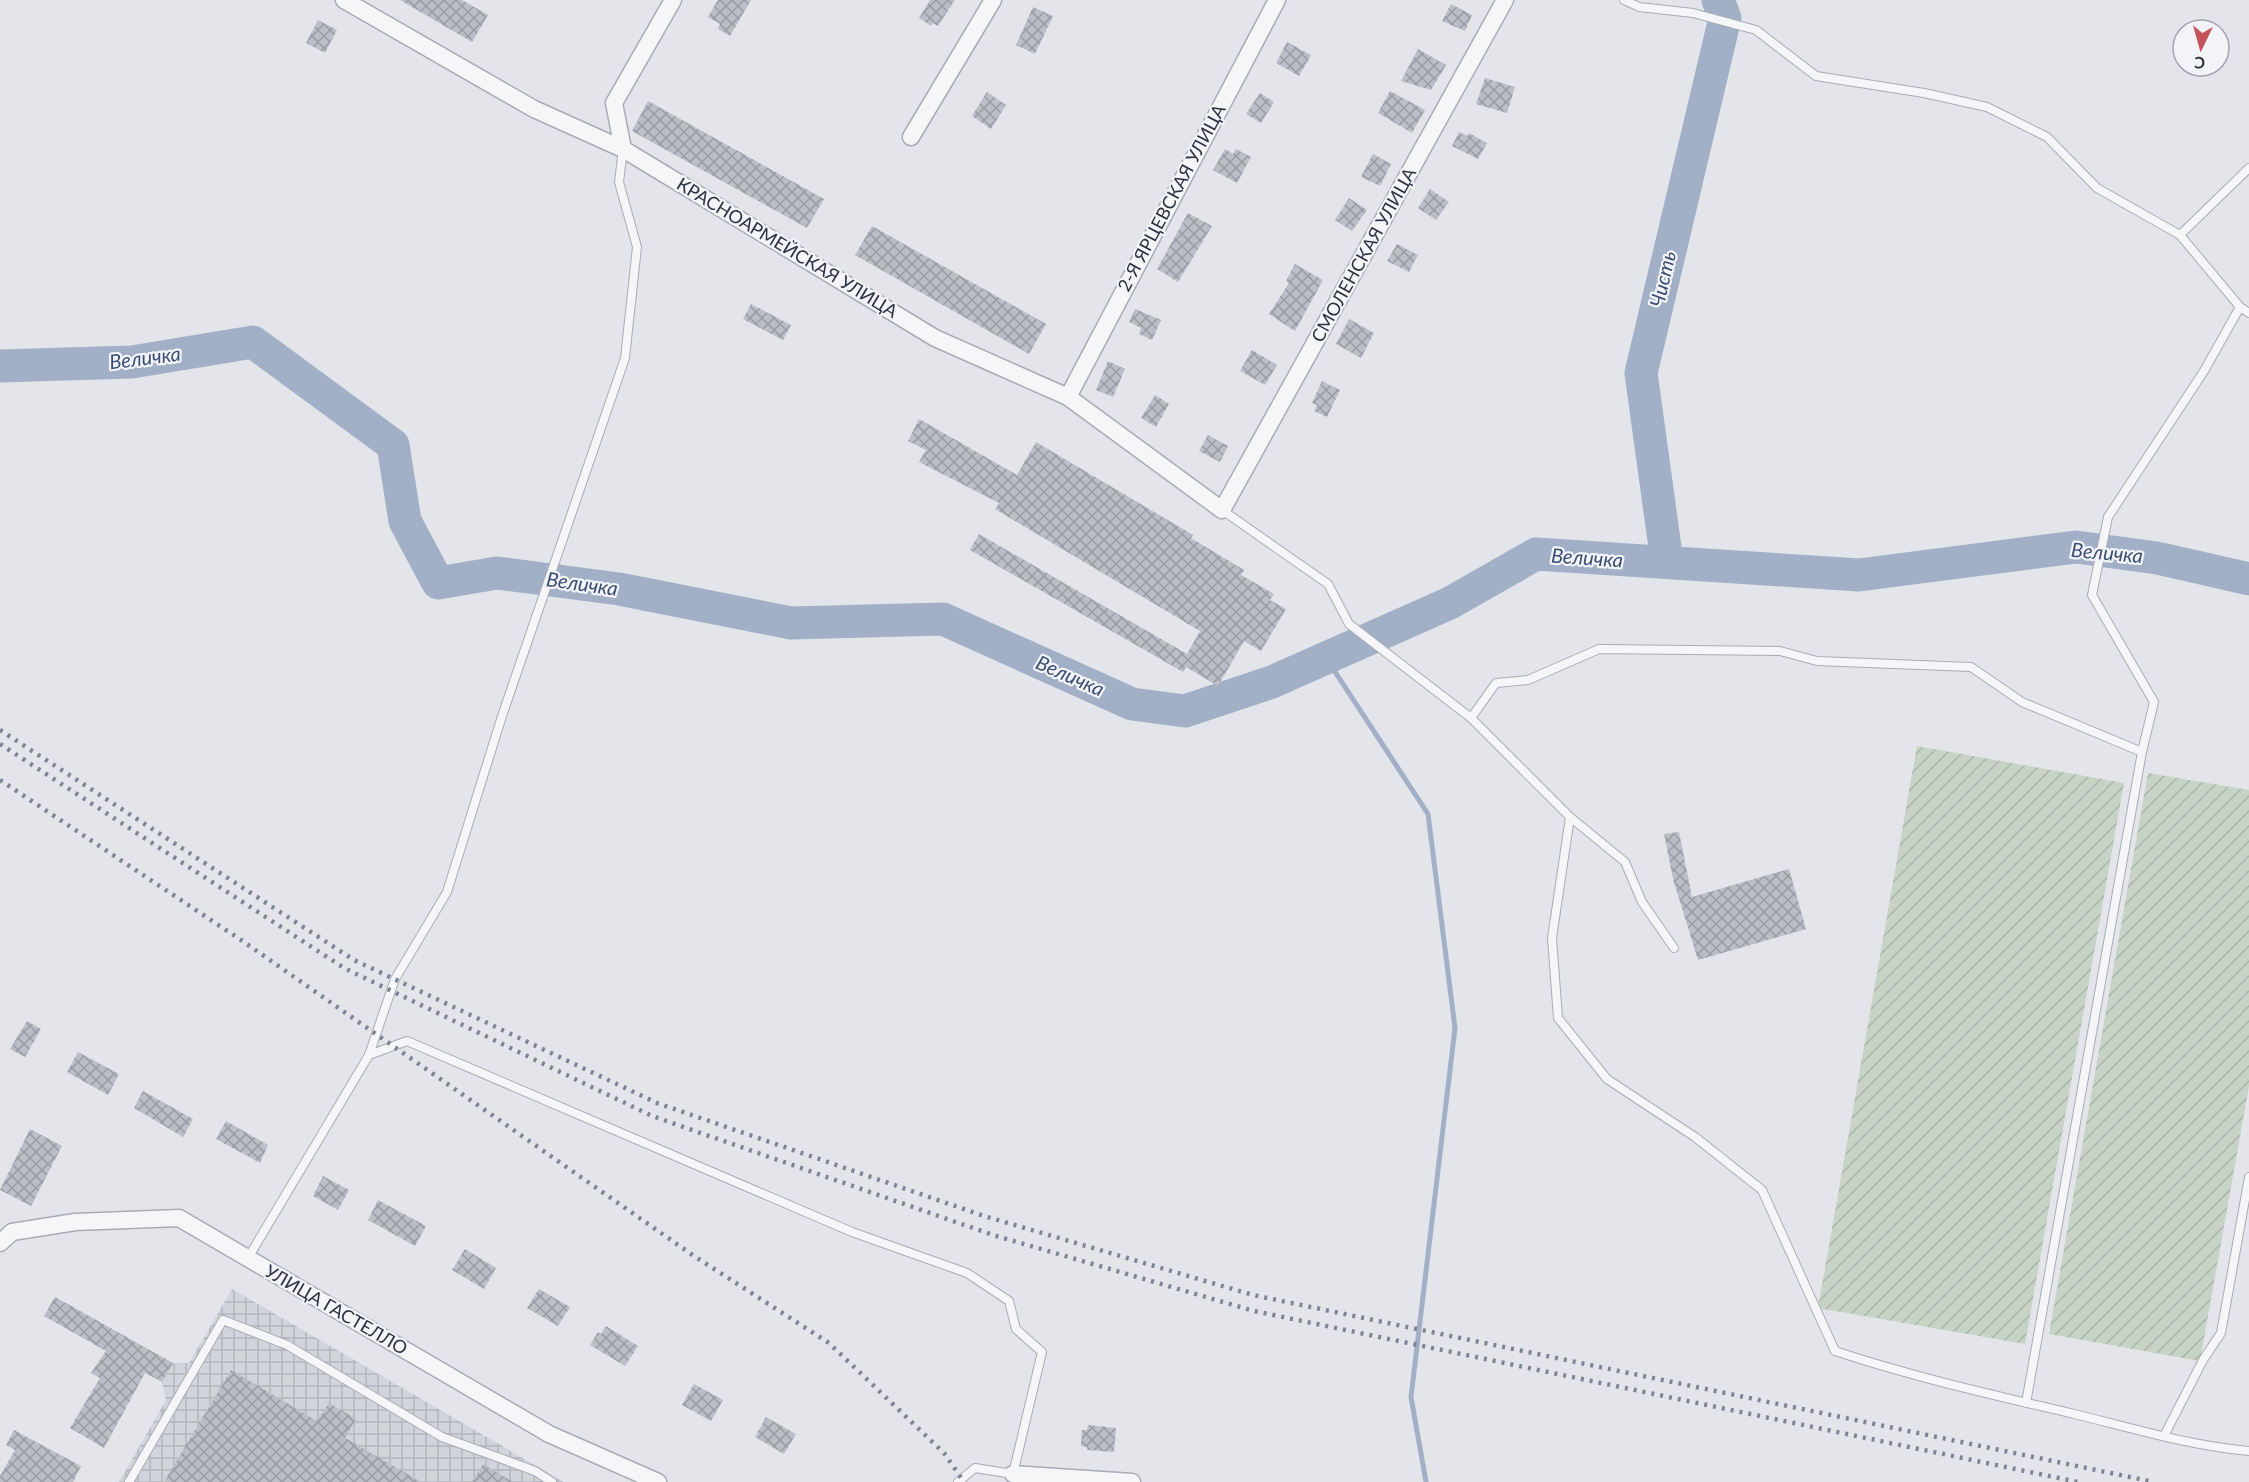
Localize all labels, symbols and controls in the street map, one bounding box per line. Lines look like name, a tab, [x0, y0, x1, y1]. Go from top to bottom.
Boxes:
north arrow	[2171, 18, 2231, 78]
text: С	[2193, 53, 2206, 73]
street label: 2-Я ЯРЦЕВСКАЯ УЛИЦА	[1112, 100, 1230, 295]
street label: СМОЛЕНСКАЯ УЛИЦА	[1306, 163, 1421, 346]
street label: КРАСНОАРМЕЙСКАЯ УЛИЦА	[673, 172, 903, 322]
water label: Чисть	[1644, 248, 1680, 309]
water label: Величка	[108, 341, 182, 373]
water label: Величка	[2070, 537, 2144, 567]
water label: Величка	[1550, 543, 1624, 571]
water label: Величка	[545, 566, 619, 600]
water label: Величка	[1033, 650, 1108, 701]
street label: УЛИЦА ГАСТЕЛЛО	[261, 1259, 412, 1359]

